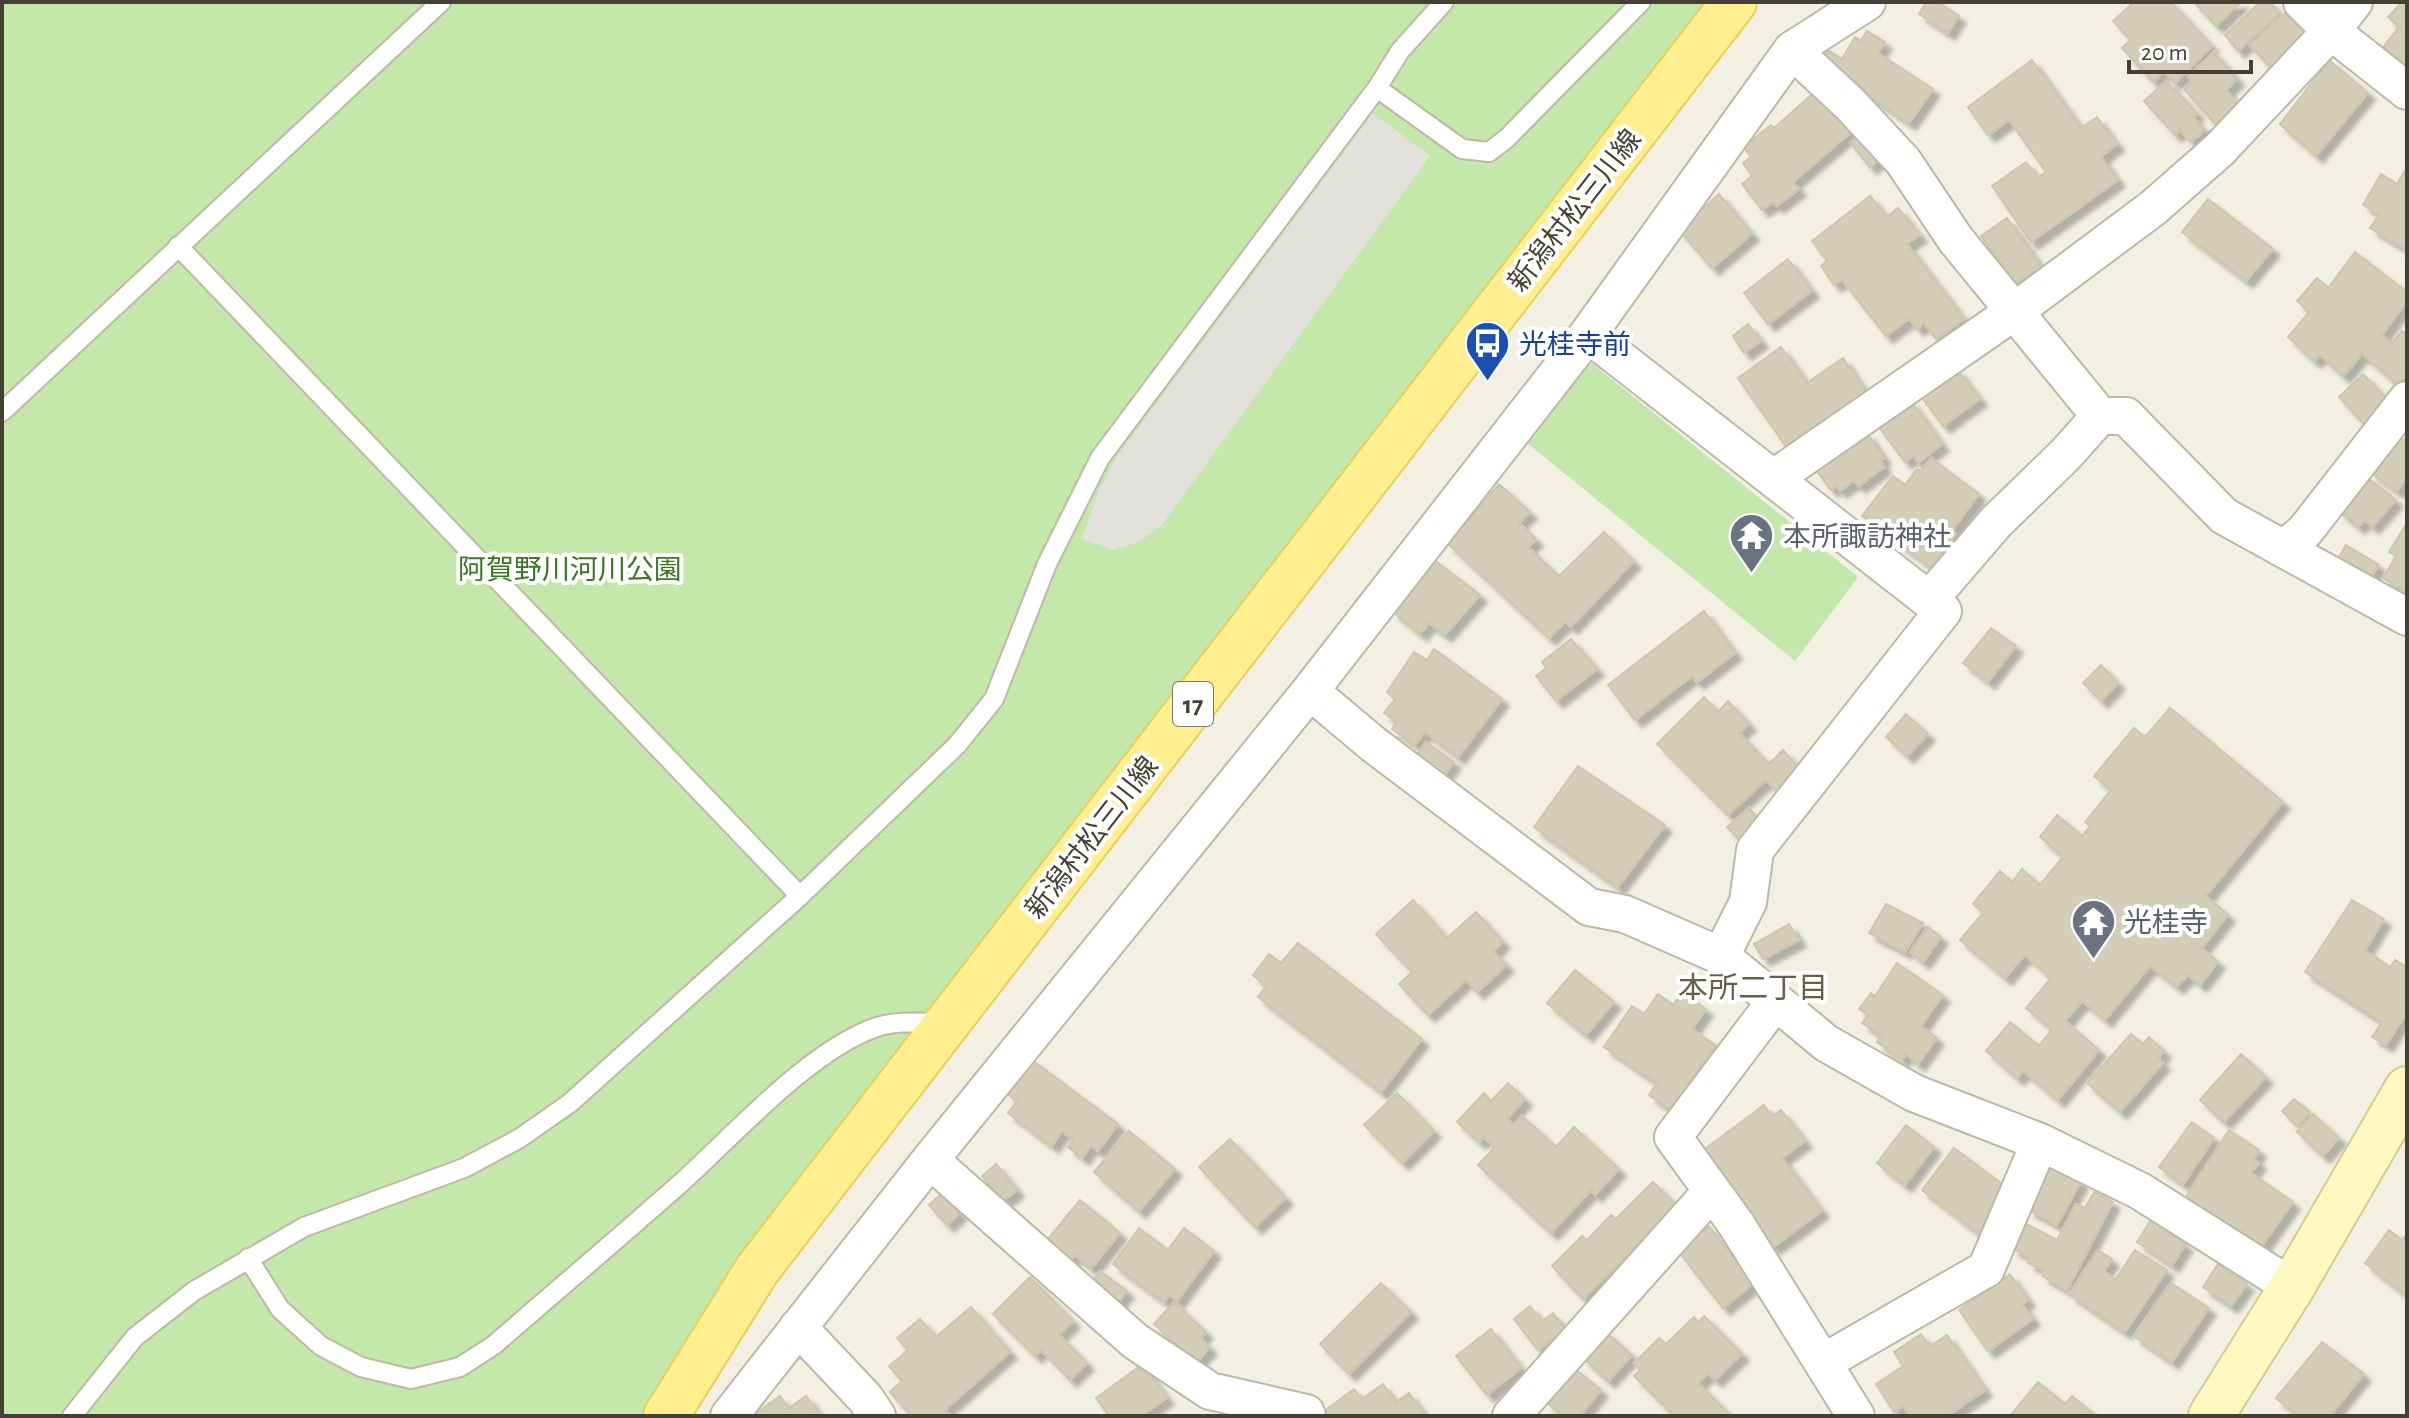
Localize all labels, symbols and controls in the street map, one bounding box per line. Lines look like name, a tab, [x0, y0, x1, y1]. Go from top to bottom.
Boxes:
scale bar	[2129, 24, 2251, 74]
text: 20 m	[2141, 41, 2188, 65]
street label: 新潟村松三川線	[1503, 124, 1647, 297]
bus stop icon: 光桂寺前	[1464, 320, 1512, 383]
place label: 光桂寺前	[1519, 330, 1631, 360]
temple icon: 本所諏訪神社	[1728, 512, 1776, 575]
place label: 本所諏訪神社	[1783, 522, 1951, 552]
park label: 阿賀野川河川公園	[458, 555, 682, 585]
road number: 17	[1173, 682, 1213, 726]
street label: 新潟村松三川線	[1020, 751, 1164, 924]
temple icon: 光桂寺	[2069, 898, 2117, 961]
place label: 光桂寺	[2124, 908, 2208, 938]
district label: 本所二丁目	[1678, 972, 1828, 1004]

